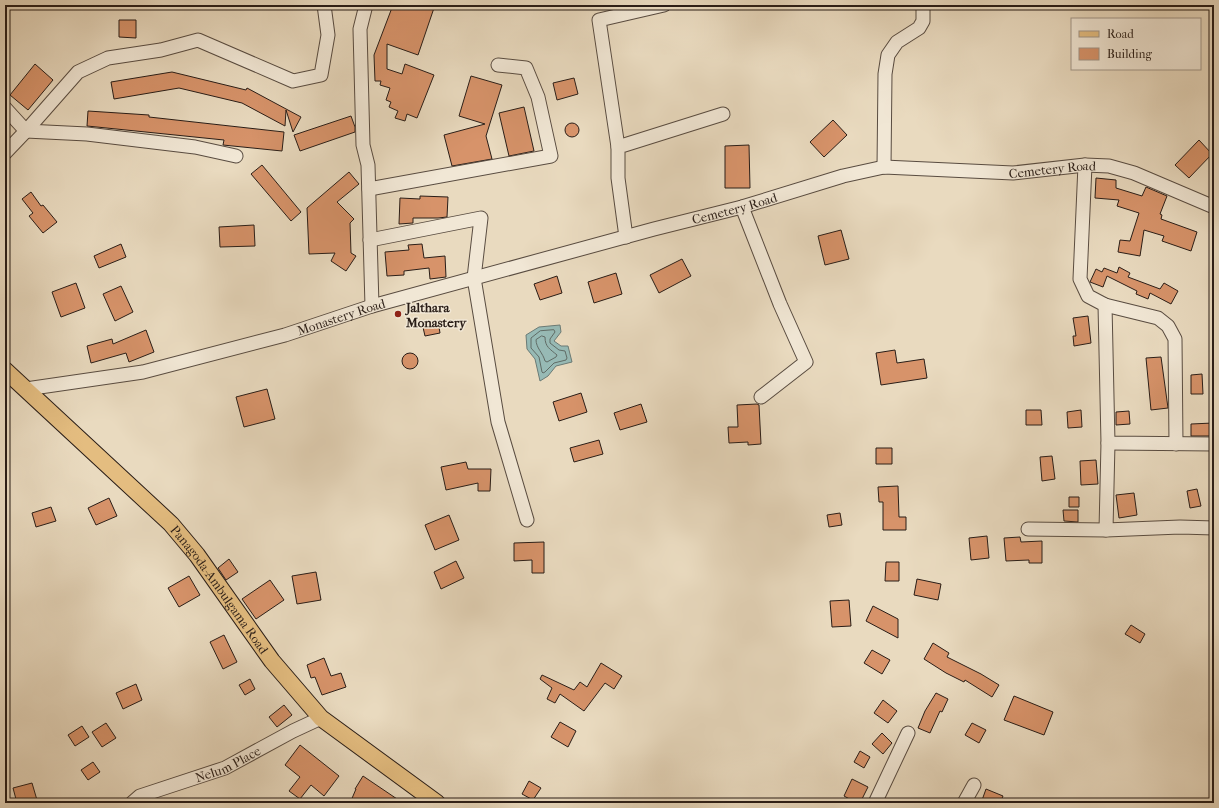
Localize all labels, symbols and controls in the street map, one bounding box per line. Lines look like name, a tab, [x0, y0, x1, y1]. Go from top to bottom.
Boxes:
legend	[1071, 18, 1201, 70]
text: Road	[1107, 27, 1134, 41]
text: Building	[1107, 47, 1152, 61]
street label: Cemetery Road	[1008, 158, 1097, 181]
street label: Cemetery Road	[690, 189, 780, 227]
street label: Monastery Road	[295, 296, 388, 338]
place label: Jalthara Monastery	[404, 300, 467, 331]
marker: Jalthara Monastery	[393, 309, 403, 319]
street label: Panagoda-Ambulgama Road	[167, 522, 272, 657]
street label: Nelum Place	[193, 743, 264, 785]

